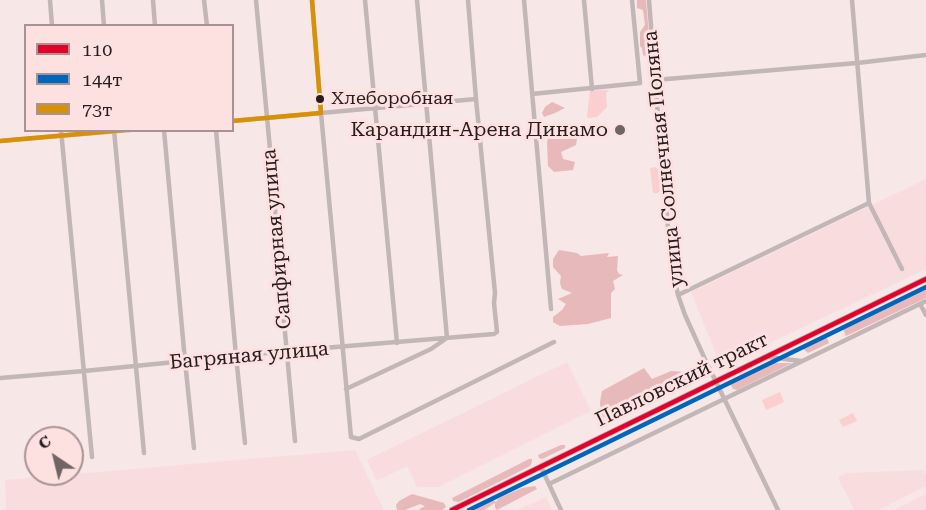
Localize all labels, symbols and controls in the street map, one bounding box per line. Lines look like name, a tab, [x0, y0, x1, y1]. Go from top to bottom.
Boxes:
legend	[24, 24, 234, 132]
street label: улица Солнечная Поляна	[639, 29, 689, 289]
text: 110	[82, 39, 112, 60]
text: 144т	[82, 69, 122, 90]
place label: Хлеборобная	[331, 88, 453, 110]
marker: Хлеборобная	[314, 93, 326, 105]
text: 73т	[82, 99, 112, 120]
place label: Карандин-Арена Динамо	[351, 118, 608, 142]
marker: Карандин-Арена Динамо	[613, 123, 627, 137]
street label: Сапфирная улица	[257, 148, 297, 330]
street label: Павловский тракт	[592, 328, 772, 432]
street label: Багряная улица	[168, 337, 330, 375]
north arrow	[24, 426, 84, 486]
text: С	[34, 431, 55, 453]

